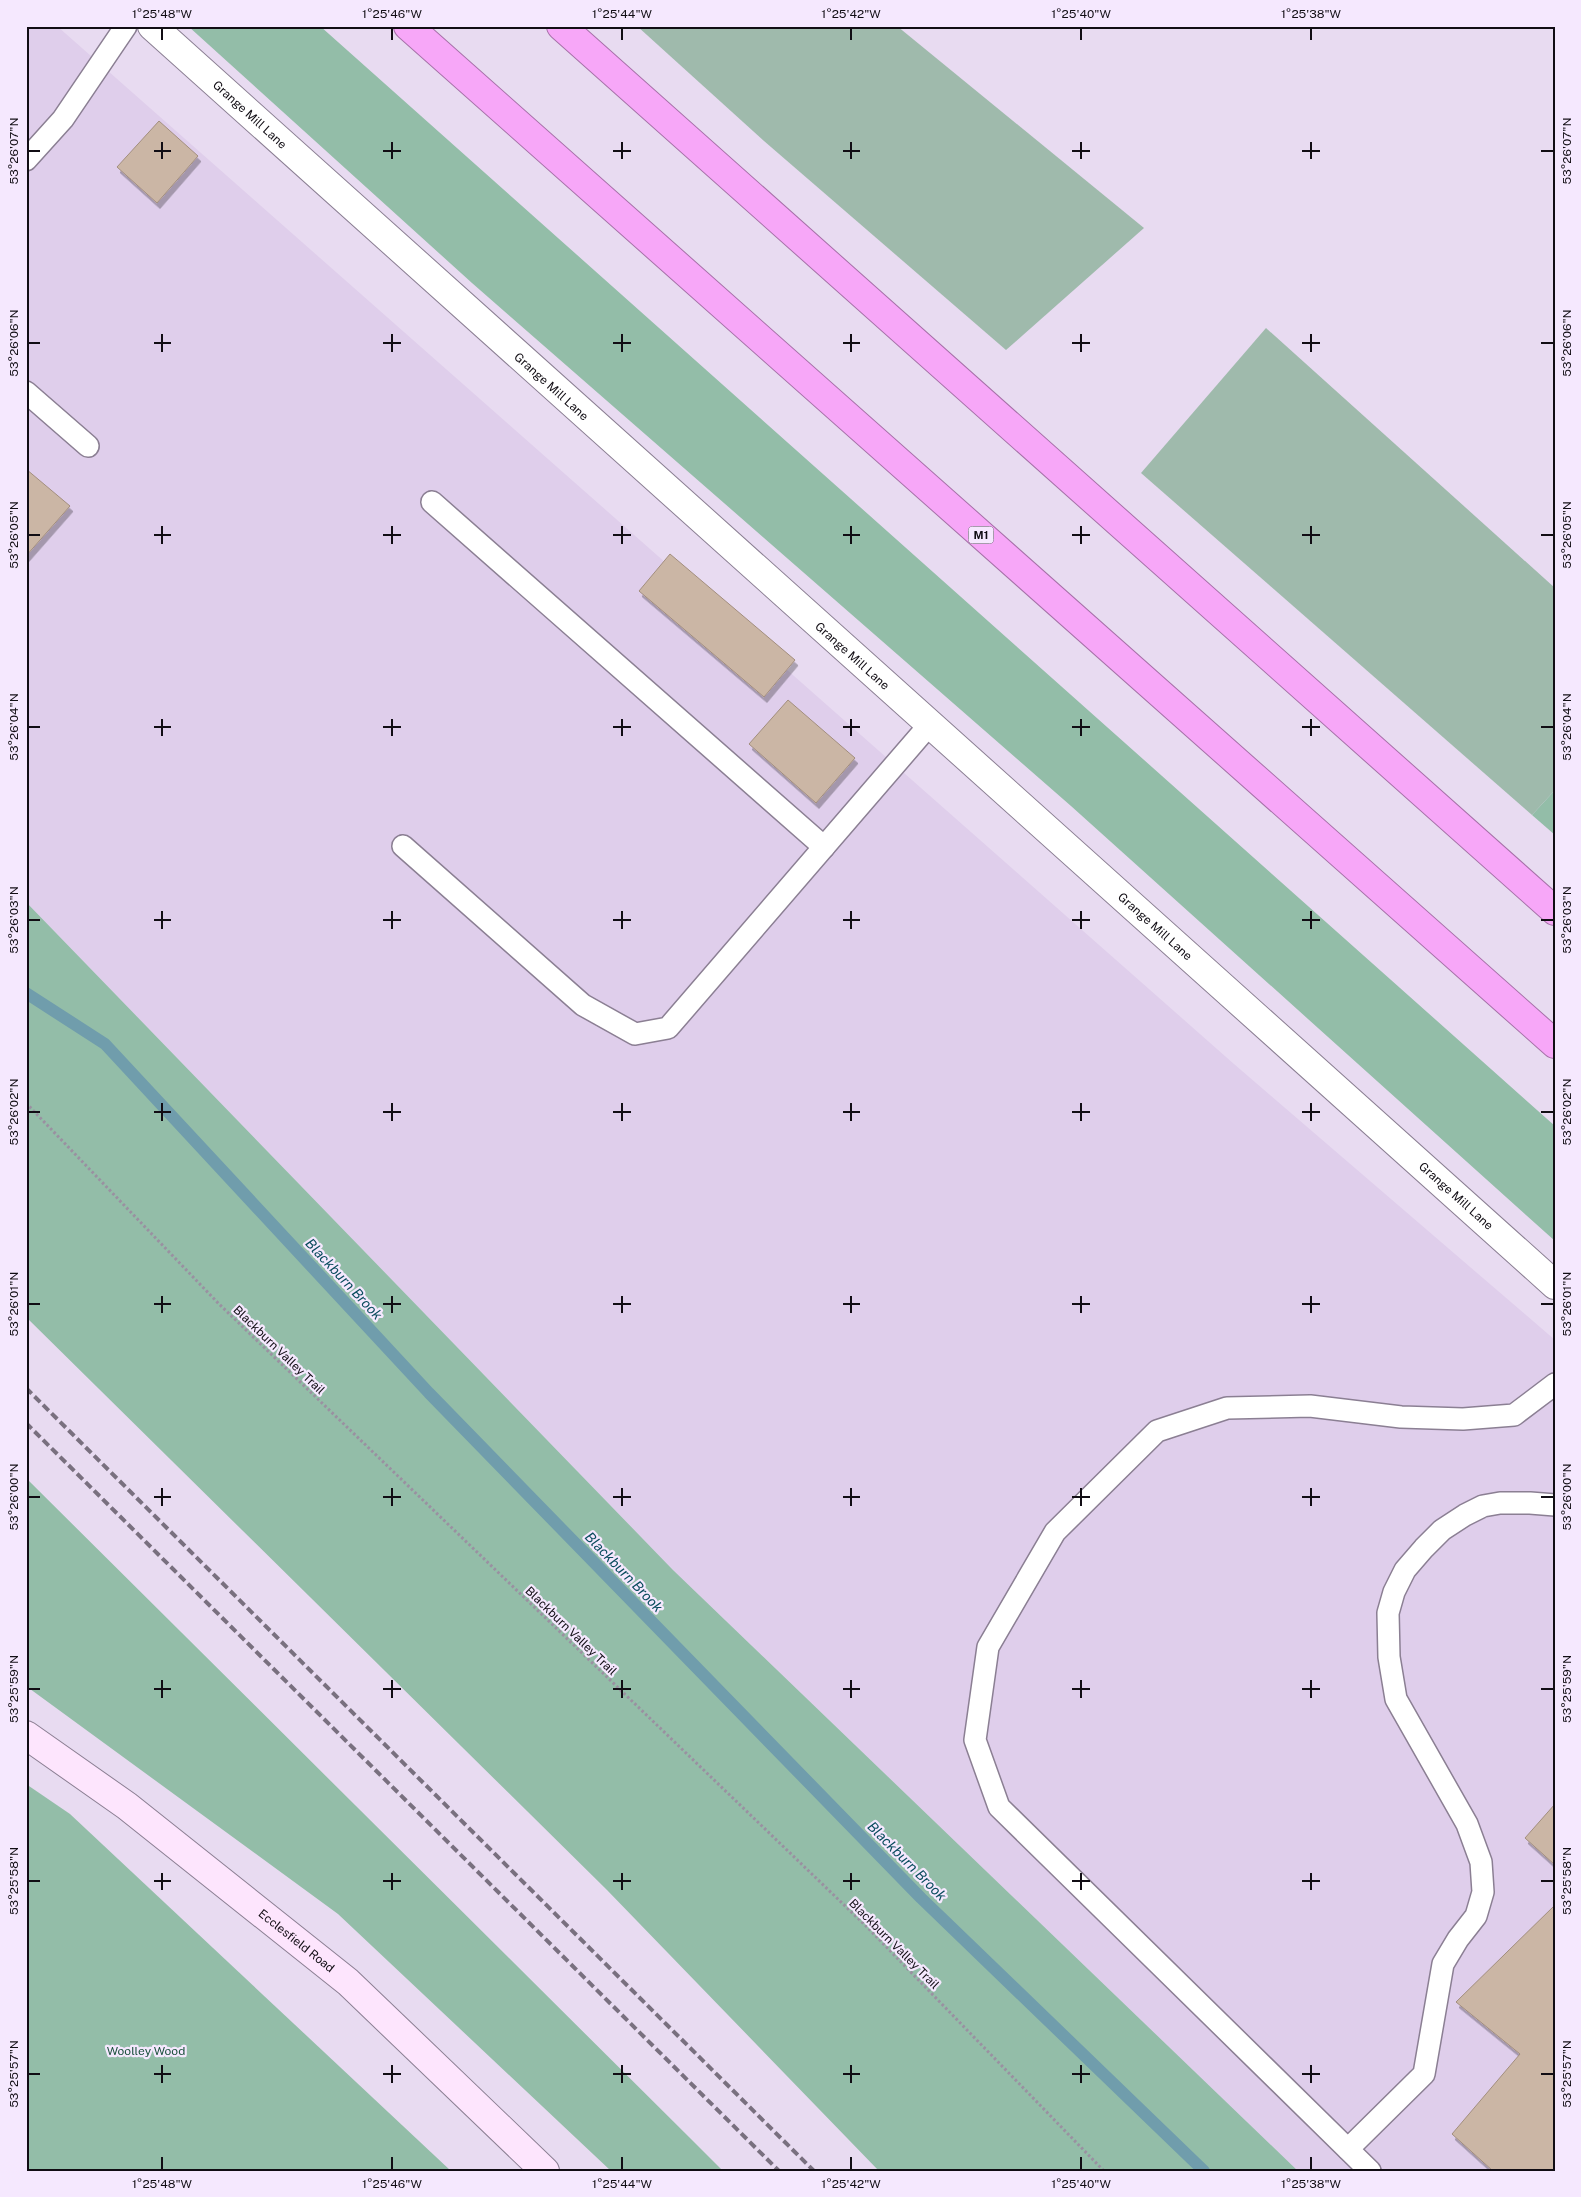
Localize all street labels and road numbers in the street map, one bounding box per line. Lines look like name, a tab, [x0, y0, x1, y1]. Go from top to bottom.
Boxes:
street label: Grange Mill Lane	[210, 78, 290, 152]
street label: Grange Mill Lane	[511, 350, 591, 424]
road number: M1	[968, 526, 994, 544]
street label: Grange Mill Lane	[812, 619, 892, 693]
street label: Grange Mill Lane	[1115, 890, 1195, 964]
street label: Grange Mill Lane	[1416, 1159, 1496, 1233]
street label: Blackburn Valley Trail	[230, 1303, 328, 1397]
street label: Blackburn Valley Trail	[522, 1584, 620, 1678]
street label: Blackburn Valley Trail	[846, 1896, 942, 1992]
street label: Ecclesfield Road	[256, 1907, 337, 1975]

